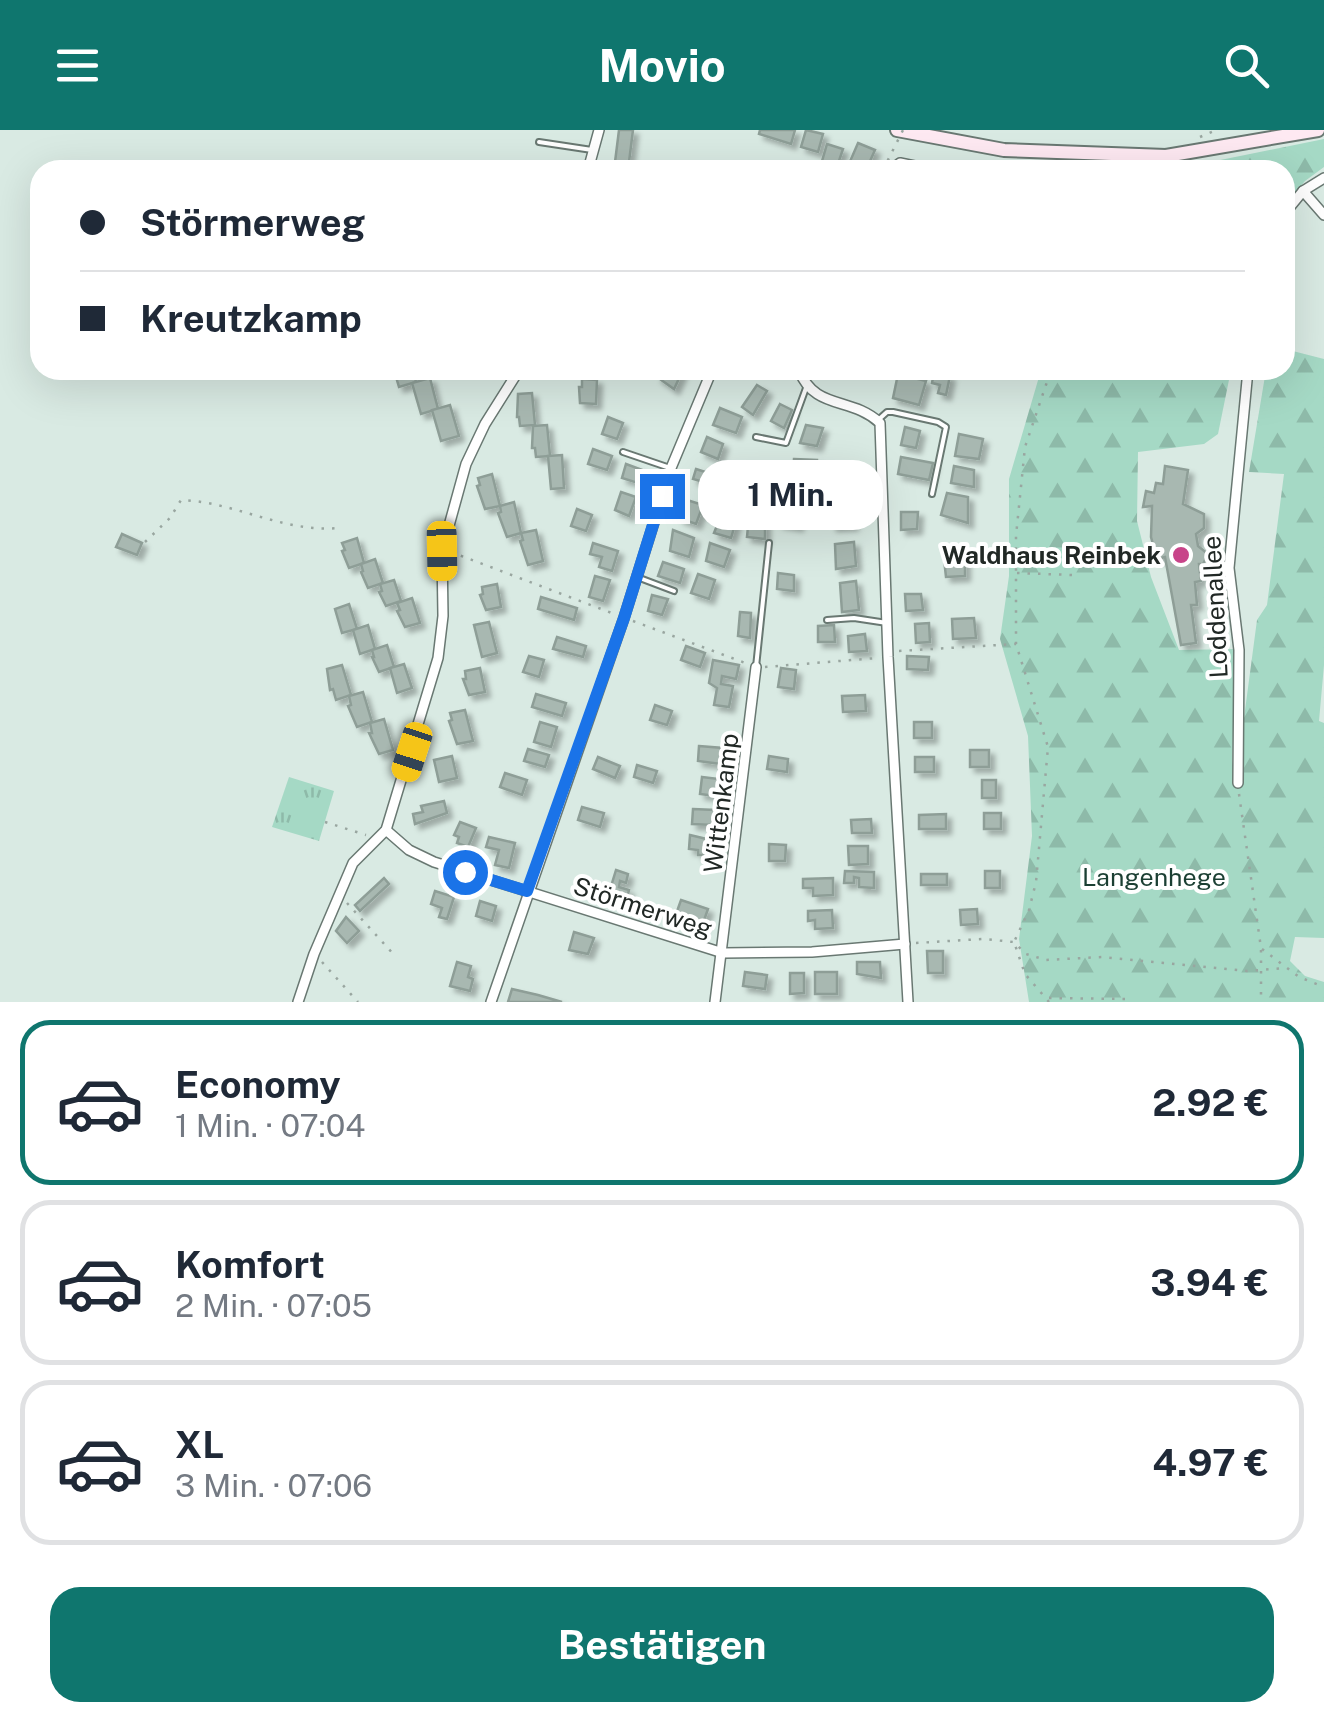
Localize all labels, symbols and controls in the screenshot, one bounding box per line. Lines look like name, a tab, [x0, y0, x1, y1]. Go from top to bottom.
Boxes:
icon: menu	[50, 38, 105, 93]
icon: search	[1219, 38, 1274, 93]
text: Movio	[598, 39, 726, 92]
text: Störmerweg	[140, 200, 365, 245]
text: Kreutzkamp	[140, 296, 362, 341]
callout: 1 Min.	[697, 461, 882, 531]
route end	[640, 474, 685, 519]
text: 1 Min.	[747, 476, 834, 513]
car	[426, 521, 458, 581]
street label: Loddenallee	[1196, 535, 1234, 679]
place label: Waldhaus Reinbek	[942, 540, 1162, 570]
marker: Waldhaus Reinbek	[1170, 544, 1192, 566]
car	[388, 719, 436, 785]
street label: Wittenkamp	[698, 731, 744, 875]
route start	[443, 850, 488, 895]
park label: Langenhege	[1082, 862, 1226, 892]
street label: Störmerweg	[570, 870, 716, 944]
icon: car	[55, 1058, 145, 1148]
text: Economy	[175, 1062, 341, 1107]
text: 2.92 €	[1152, 1080, 1269, 1125]
text: 1 Min. · 07:04	[175, 1107, 365, 1144]
icon: car	[55, 1238, 145, 1328]
text: Komfort	[175, 1242, 325, 1287]
text: 3.94 €	[1150, 1260, 1269, 1305]
text: 2 Min. · 07:05	[175, 1287, 372, 1324]
icon: car	[55, 1418, 145, 1508]
text: XL	[175, 1422, 224, 1467]
text: 4.97 €	[1152, 1440, 1269, 1485]
text: 3 Min. · 07:06	[175, 1467, 372, 1504]
button: Bestätigen	[50, 1587, 1274, 1702]

